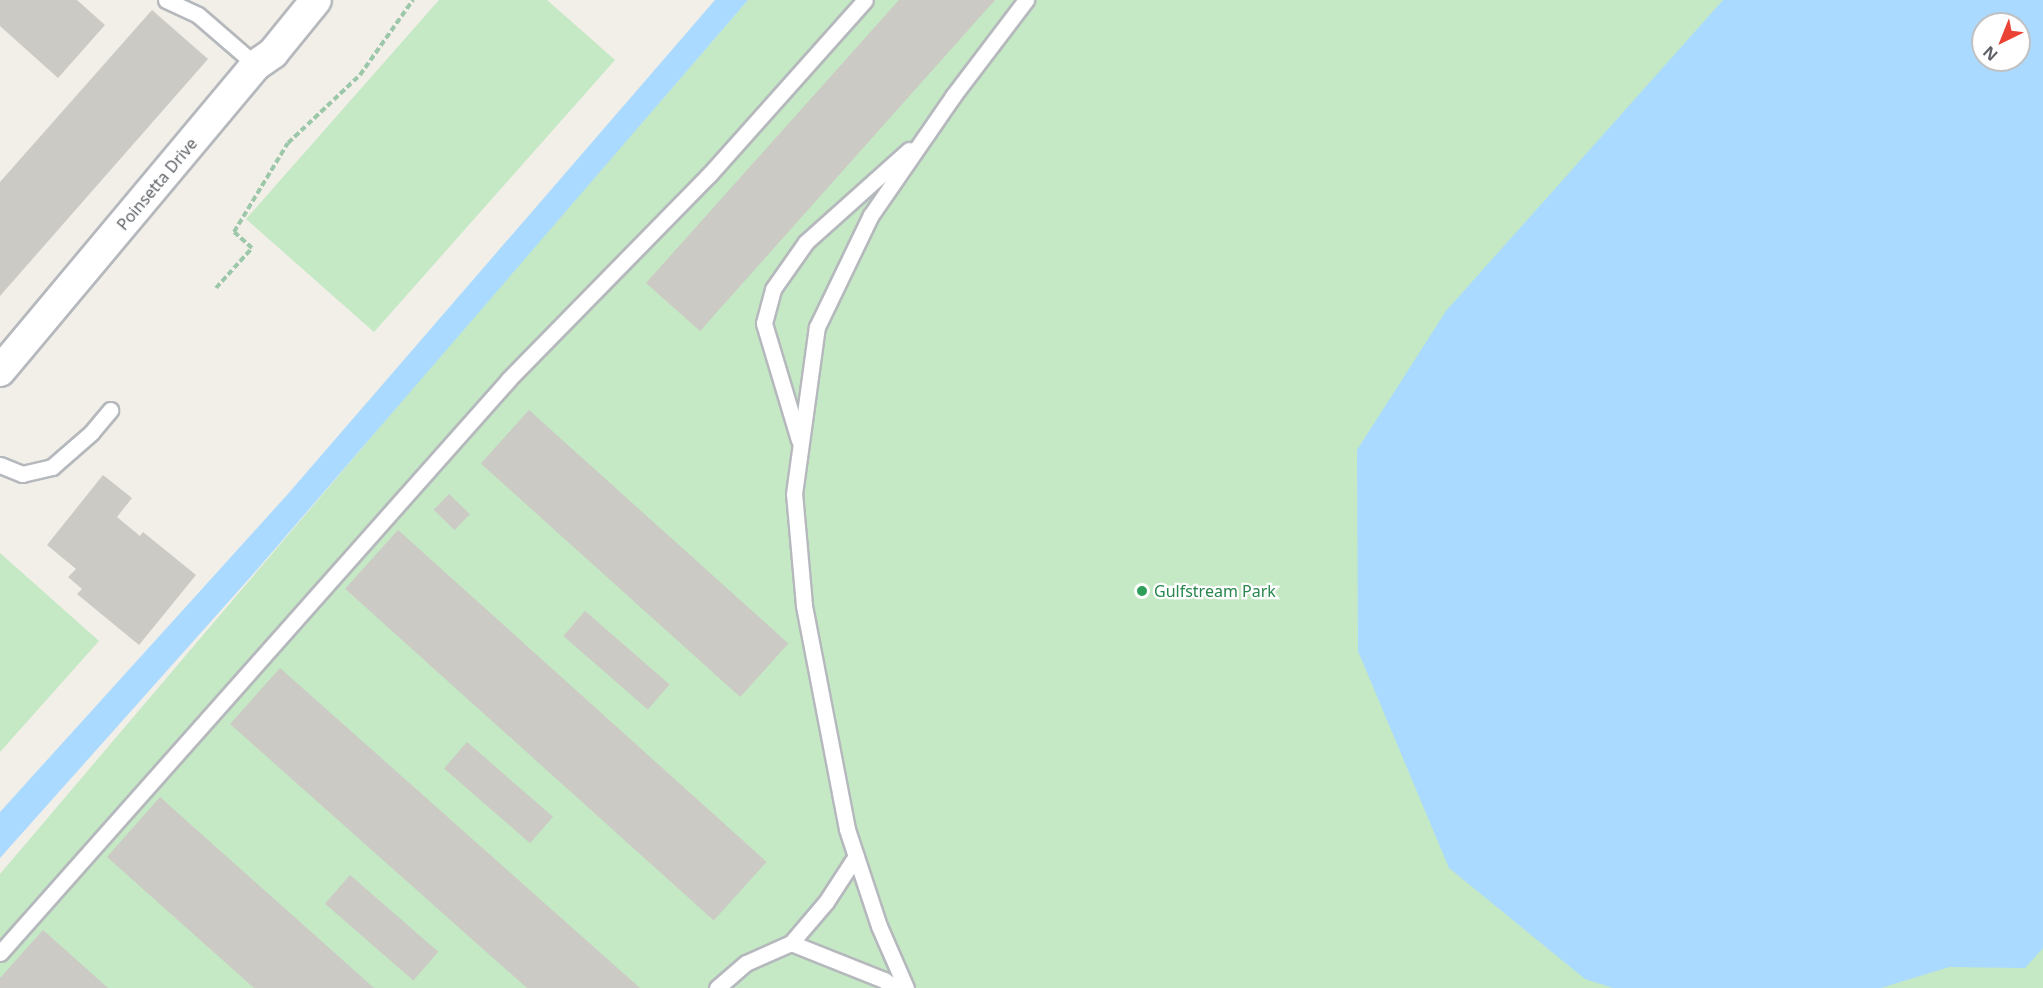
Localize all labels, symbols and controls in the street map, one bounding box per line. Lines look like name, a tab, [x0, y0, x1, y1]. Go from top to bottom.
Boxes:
north arrow	[1971, 12, 2031, 72]
text: N	[1978, 41, 2002, 66]
street label: Poinsetta Drive	[113, 134, 201, 234]
place label: Gulfstream Park	[1154, 581, 1276, 601]
marker: Gulfstream Park	[1135, 584, 1149, 598]

